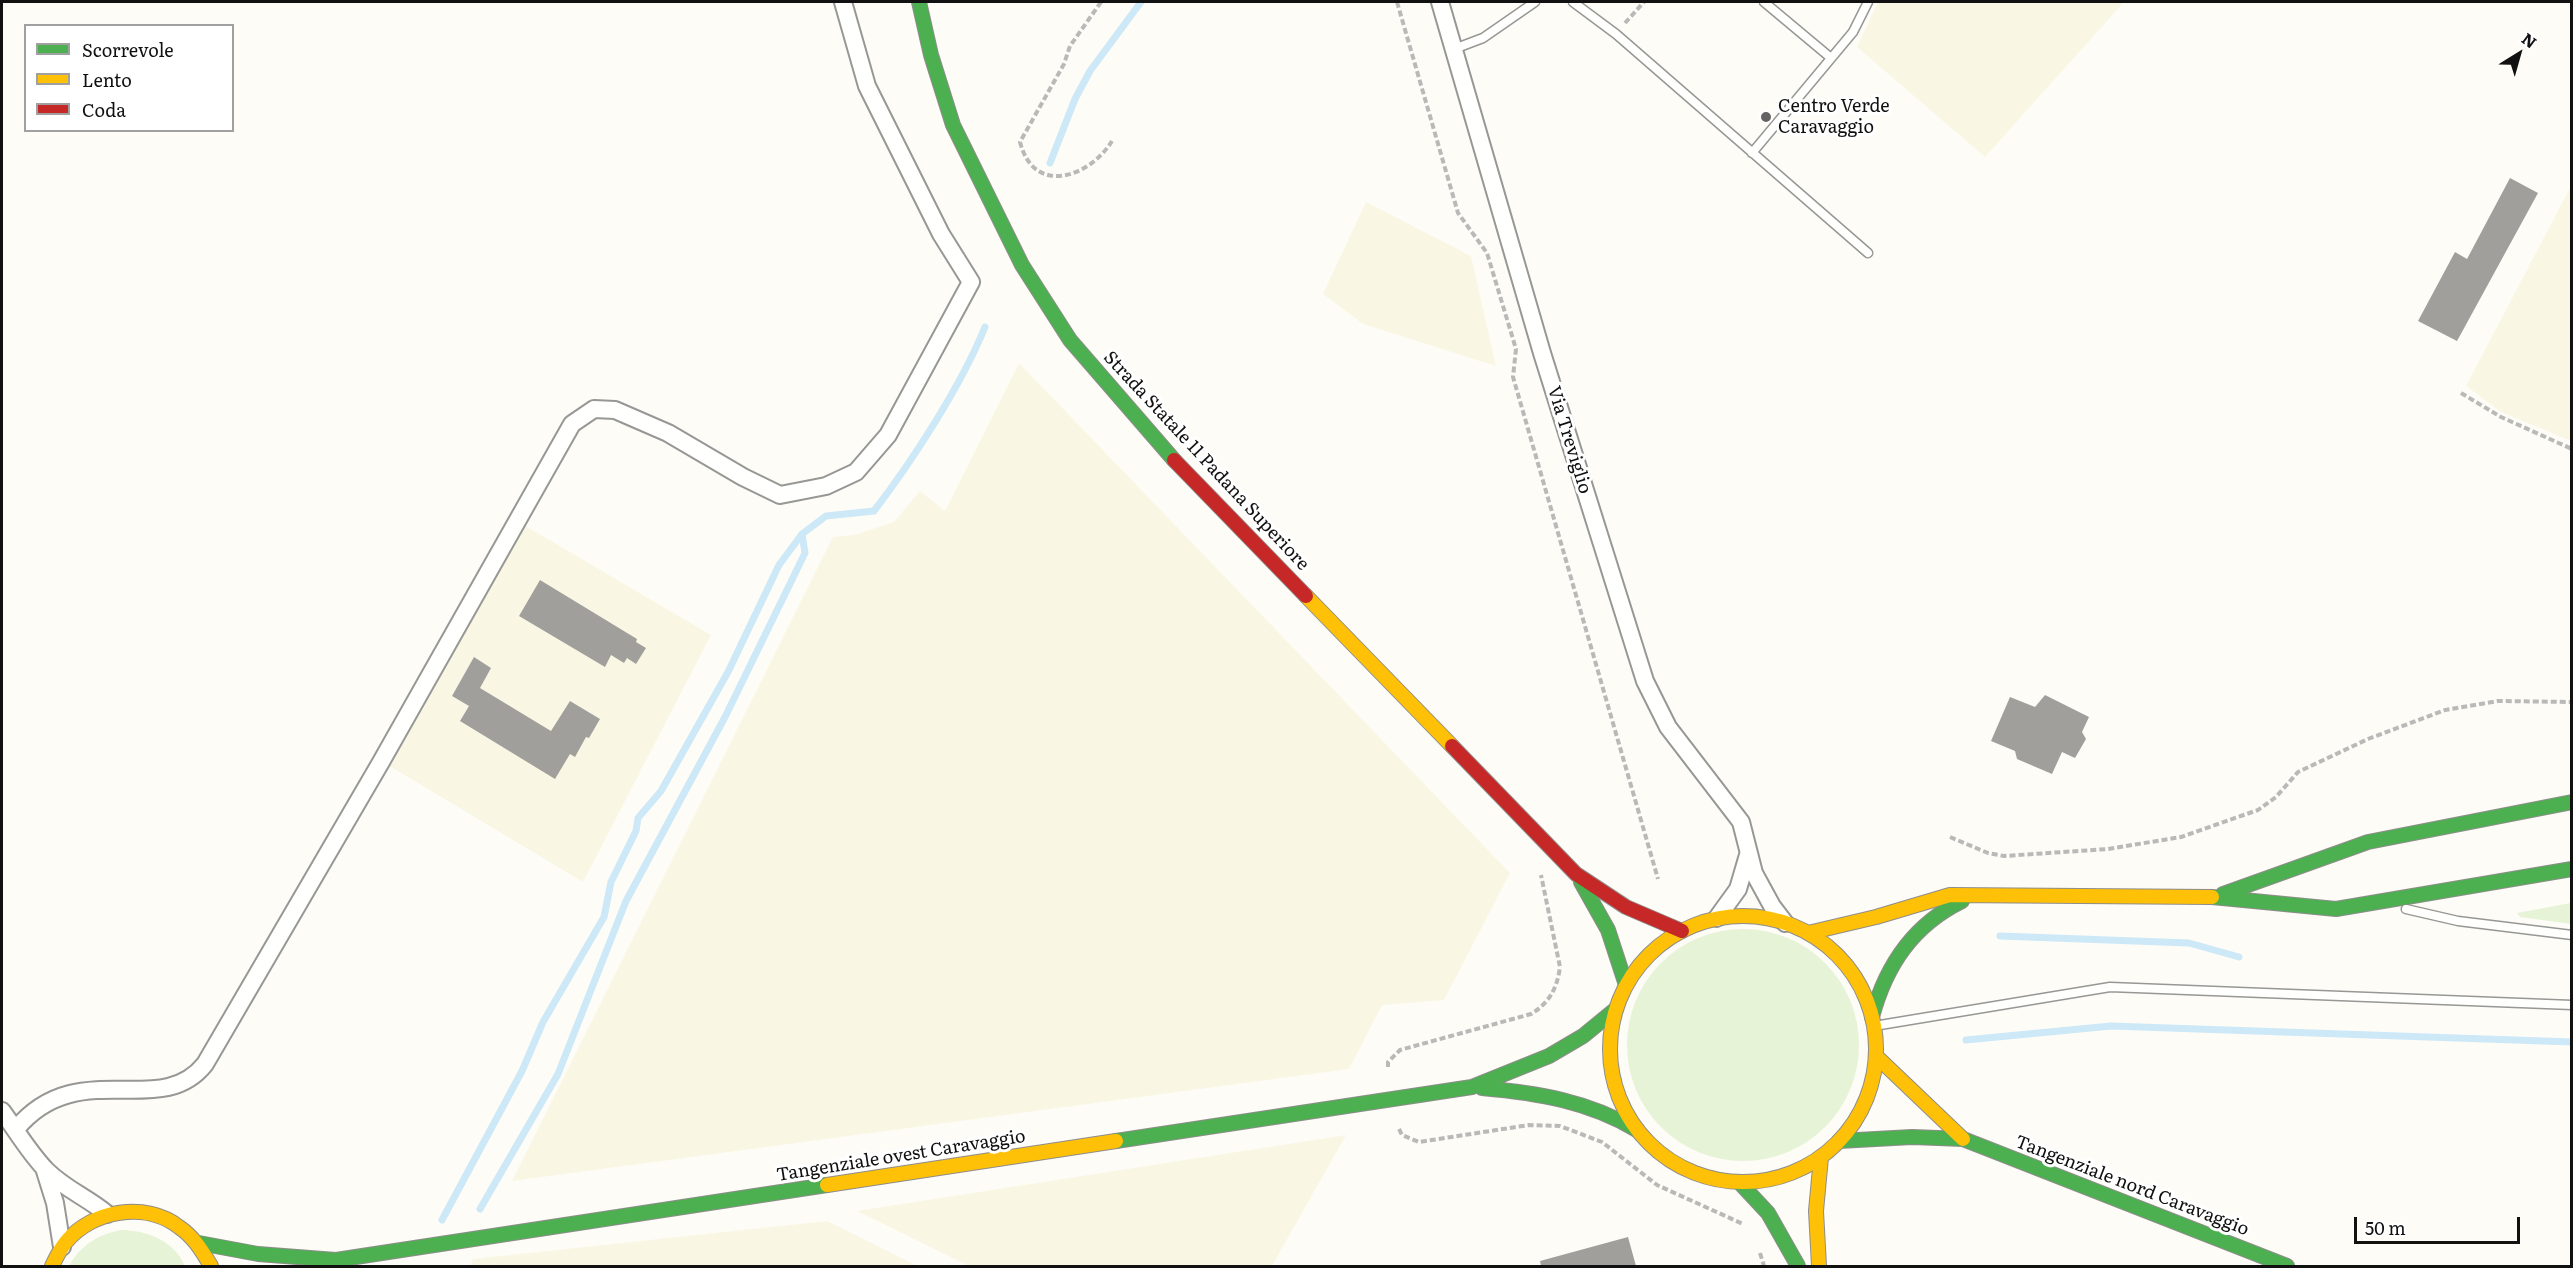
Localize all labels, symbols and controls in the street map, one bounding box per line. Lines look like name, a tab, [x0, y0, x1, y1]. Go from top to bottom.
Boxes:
legend	[24, 24, 234, 132]
north arrow	[2489, 24, 2549, 84]
text: N	[2517, 26, 2542, 53]
text: Scorrevole	[82, 36, 174, 63]
text: Lento	[82, 66, 132, 93]
text: Coda	[82, 96, 126, 123]
place label: Centro Verde Caravaggio	[1778, 96, 1890, 138]
marker: Centro Verde Caravaggio	[1759, 110, 1773, 124]
street label: Strada Statale 11 Padana Superiore	[1099, 347, 1313, 575]
street label: Via Treviglio	[1542, 383, 1596, 497]
street label: Tangenziale ovest Caravaggio	[775, 1126, 1027, 1186]
street label: Tangenziale nord Caravaggio	[2012, 1131, 2252, 1241]
scale bar	[2357, 1205, 2524, 1243]
text: 50 m	[2365, 1214, 2406, 1241]

